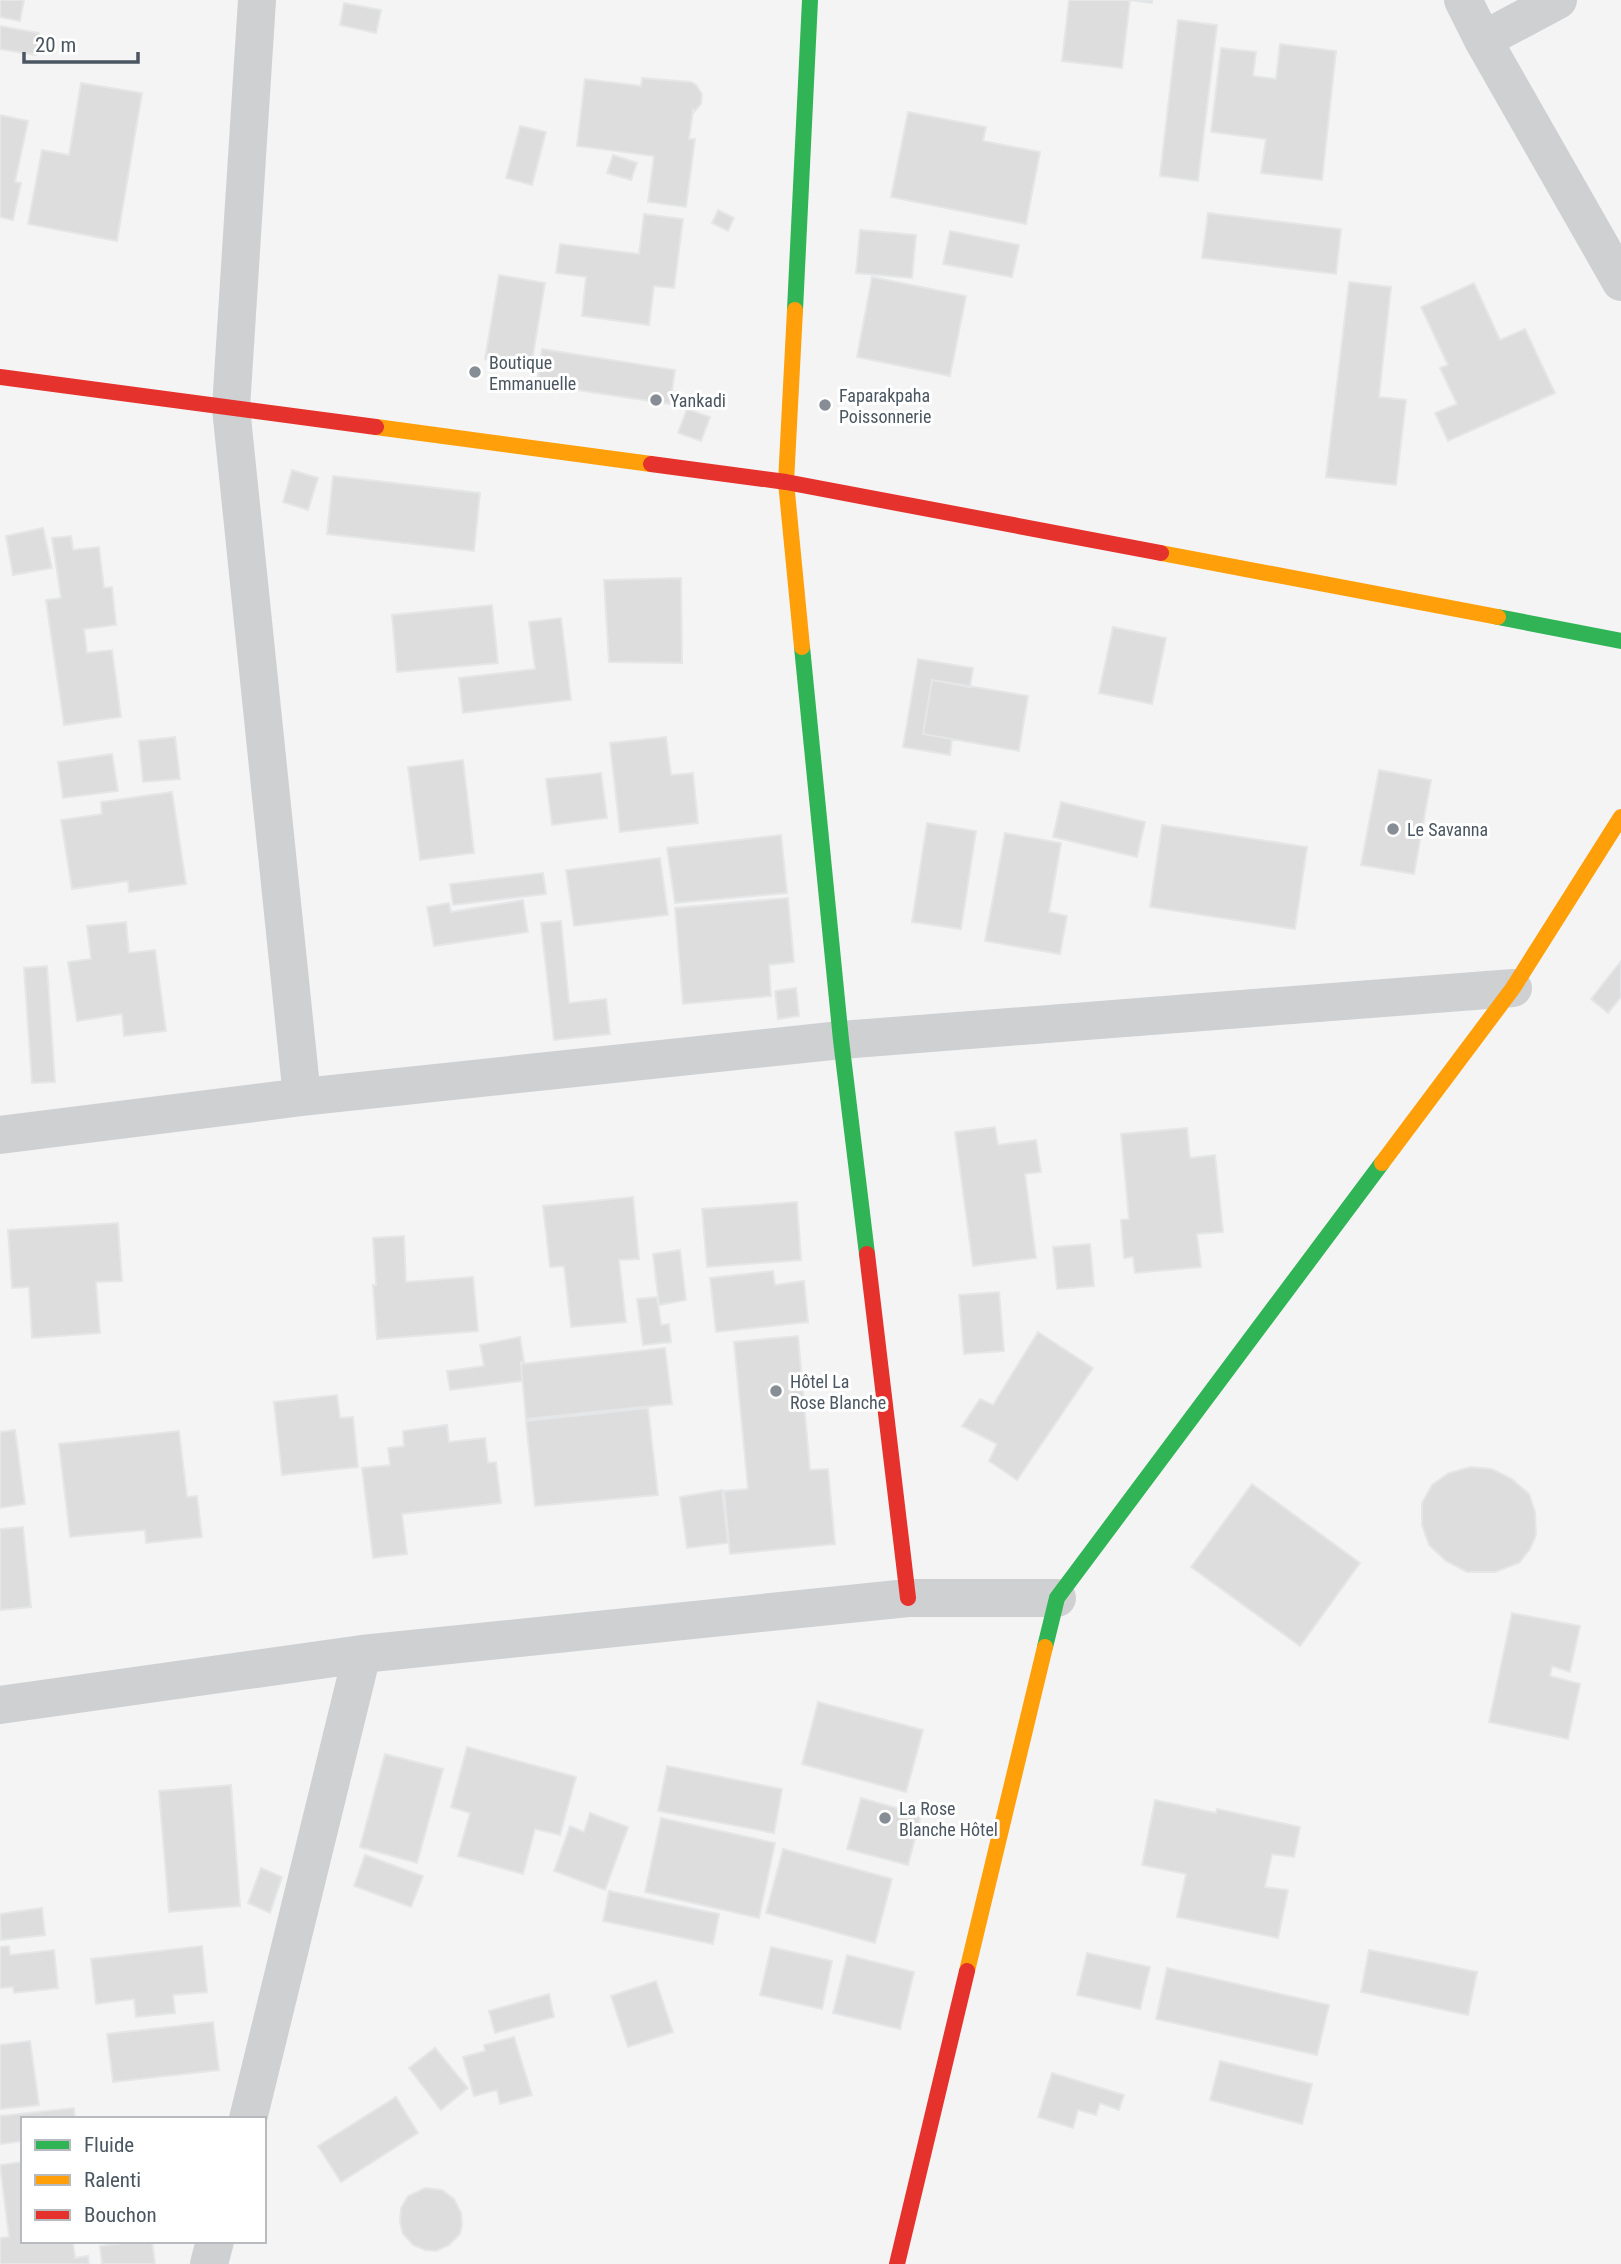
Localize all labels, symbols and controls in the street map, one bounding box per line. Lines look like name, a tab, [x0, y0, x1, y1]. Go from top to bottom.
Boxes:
scale bar	[24, 21, 138, 65]
text: 20 m	[35, 33, 76, 57]
place label: Boutique Emmanuelle	[489, 352, 576, 394]
marker: Boutique Emmanuelle	[467, 364, 483, 380]
place label: Faparakpaha Poissonnerie	[839, 385, 931, 427]
place label: Yankadi	[670, 390, 726, 411]
marker: Yankadi	[648, 392, 664, 408]
marker: Faparakpaha Poissonnerie	[817, 397, 833, 413]
place label: Le Savanna	[1407, 819, 1488, 840]
marker: Le Savanna	[1385, 821, 1401, 837]
place label: Hôtel La Rose Blanche	[790, 1371, 886, 1413]
marker: Hôtel La Rose Blanche	[768, 1383, 784, 1399]
place label: La Rose Blanche Hôtel	[899, 1798, 998, 1840]
marker: La Rose Blanche Hôtel	[877, 1810, 893, 1826]
legend	[21, 2117, 266, 2243]
text: Fluide	[84, 2133, 134, 2157]
text: Ralenti	[84, 2168, 141, 2192]
text: Bouchon	[84, 2203, 157, 2227]

